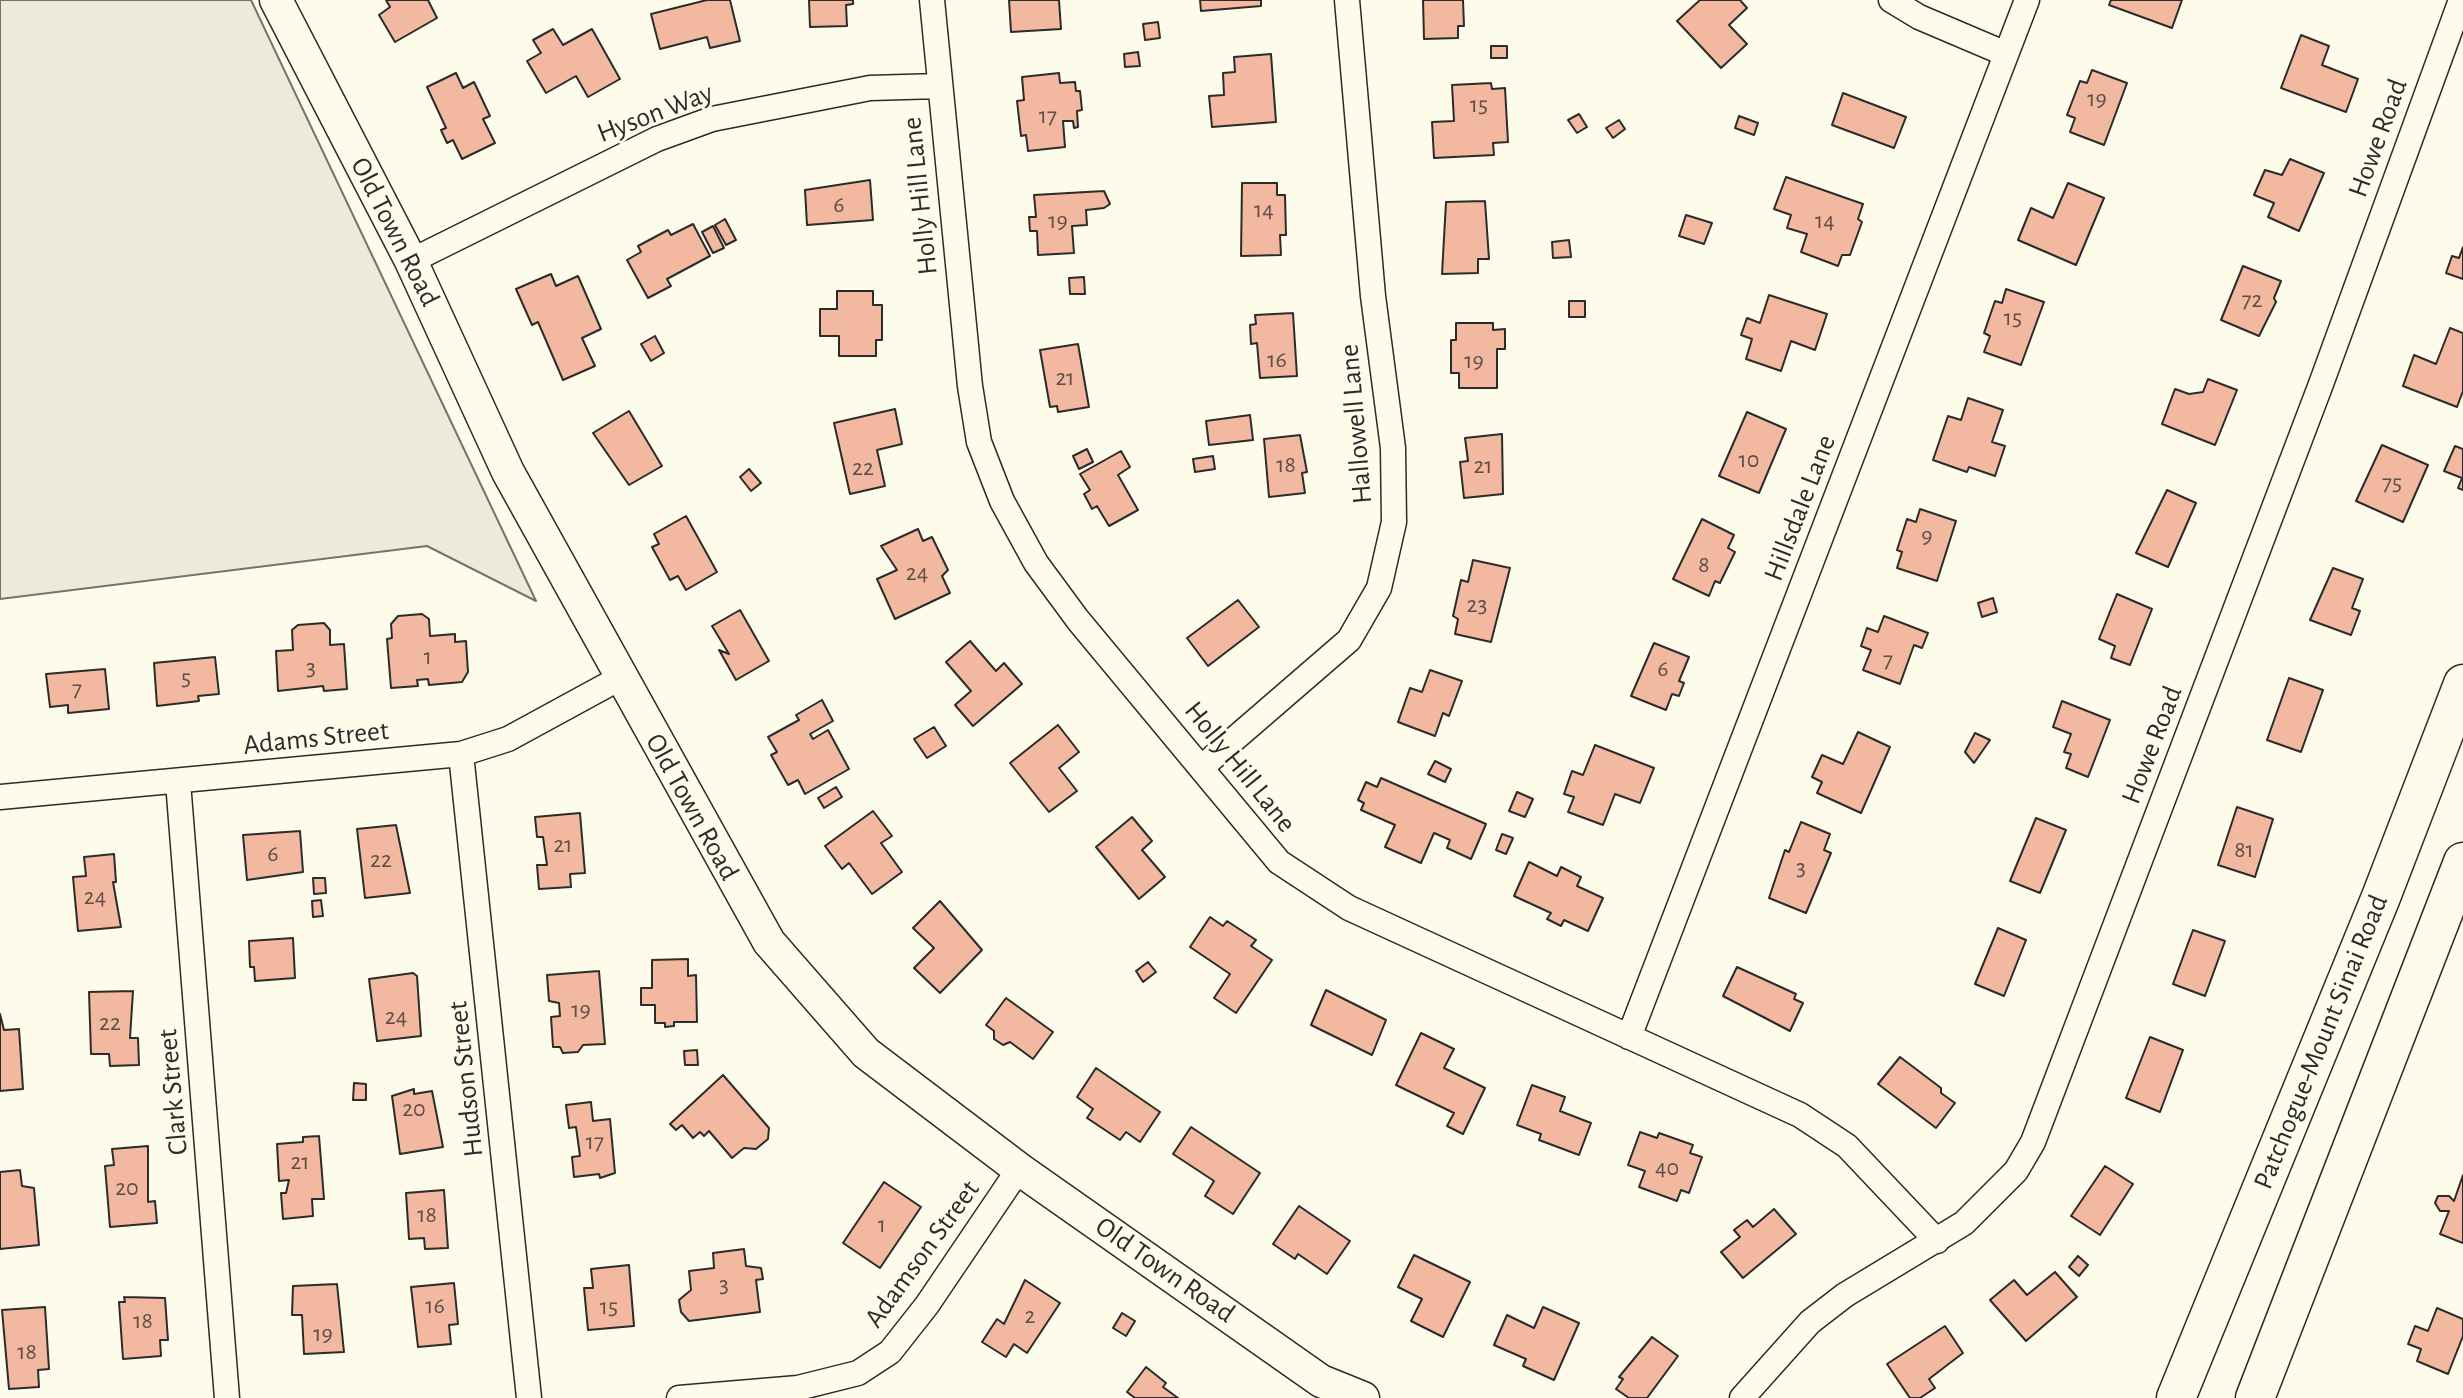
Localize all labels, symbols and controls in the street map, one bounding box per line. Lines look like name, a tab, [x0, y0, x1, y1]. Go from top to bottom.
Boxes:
street label: Howe Road	[2341, 74, 2415, 202]
street label: Hyson Way	[592, 76, 718, 150]
house number: 19	[2087, 85, 2107, 113]
house number: 15	[1470, 91, 1488, 119]
house number: 17	[1039, 102, 1057, 130]
street label: Holly Hill Lane	[895, 115, 945, 277]
street label: Old Town Road	[343, 152, 447, 312]
house number: 6	[833, 191, 845, 219]
house number: 14	[1254, 196, 1274, 224]
house number: 19	[1048, 207, 1068, 235]
house number: 14	[1815, 207, 1835, 235]
house number: 72	[2242, 286, 2262, 314]
house number: 15	[2004, 304, 2022, 332]
street label: Hallowell Lane	[1332, 343, 1380, 505]
house number: 16	[1267, 346, 1287, 374]
house number: 19	[1464, 347, 1484, 375]
house number: 21	[1055, 364, 1075, 392]
street label: Hillsdale Lane	[1757, 430, 1843, 586]
house number: 10	[1739, 446, 1759, 474]
house number: 18	[1276, 451, 1296, 479]
house number: 21	[1473, 452, 1493, 480]
house number: 22	[852, 454, 874, 482]
house number: 75	[2382, 469, 2402, 497]
house number: 9	[1921, 522, 1933, 550]
house number: 8	[1698, 551, 1710, 579]
house number: 24	[906, 559, 928, 587]
house number: 23	[1467, 591, 1487, 619]
house number: 1	[424, 643, 432, 671]
house number: 7	[1883, 646, 1893, 674]
house number: 3	[306, 654, 316, 682]
house number: 6	[1657, 655, 1669, 683]
house number: 5	[181, 664, 191, 692]
house number: 7	[72, 675, 82, 703]
street label: Howe Road	[2114, 681, 2190, 809]
street label: Holly Hill Lane	[1177, 695, 1303, 839]
street label: Adams Street	[242, 714, 390, 762]
street label: Old Town Road	[638, 728, 746, 886]
house number: 21	[553, 831, 573, 859]
house number: 81	[2234, 836, 2254, 864]
house number: 6	[267, 840, 279, 868]
house number: 22	[370, 846, 392, 874]
house number: 3	[1796, 854, 1806, 882]
house number: 24	[84, 883, 106, 911]
street label: Patchogue-Mount Sinai Road	[2246, 890, 2396, 1194]
house number: 19	[571, 996, 591, 1024]
street label: Hudson Street	[441, 999, 491, 1159]
house number: 24	[385, 1003, 407, 1031]
house number: 22	[99, 1009, 121, 1037]
street label: Clark Street	[151, 1028, 195, 1156]
house number: 20	[402, 1095, 426, 1123]
house number: 17	[586, 1128, 604, 1156]
house number: 21	[290, 1148, 310, 1176]
house number: 40	[1655, 1154, 1679, 1182]
house number: 20	[115, 1174, 139, 1202]
street label: Adamson Street	[857, 1174, 987, 1334]
house number: 18	[417, 1201, 437, 1229]
street label: Old Town Road	[1089, 1210, 1241, 1330]
house number: 1	[878, 1211, 886, 1239]
house number: 3	[719, 1271, 729, 1299]
house number: 16	[425, 1292, 445, 1320]
house number: 15	[600, 1293, 618, 1321]
house number: 2	[1025, 1302, 1035, 1330]
house number: 18	[133, 1307, 153, 1335]
house number: 19	[313, 1320, 333, 1348]
house number: 18	[17, 1338, 37, 1366]

